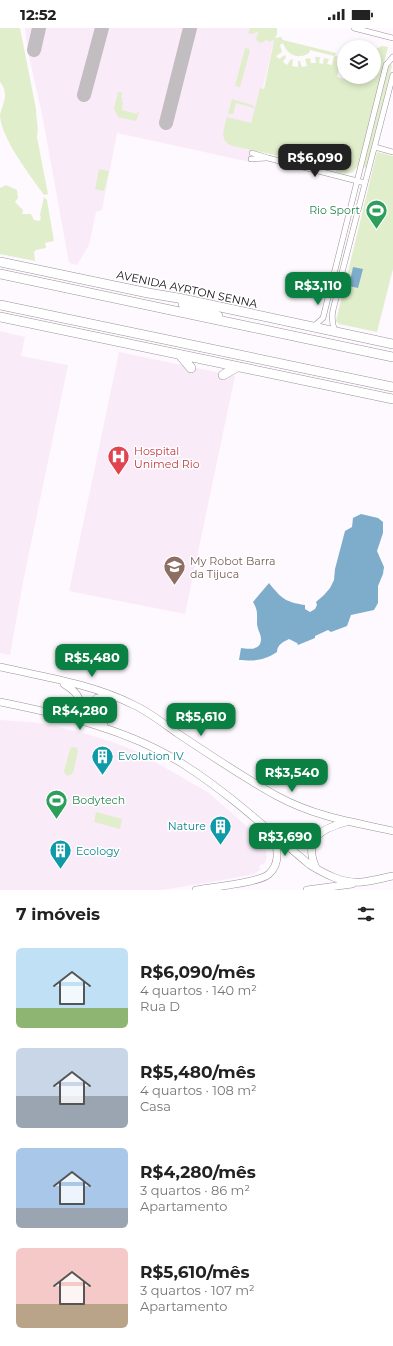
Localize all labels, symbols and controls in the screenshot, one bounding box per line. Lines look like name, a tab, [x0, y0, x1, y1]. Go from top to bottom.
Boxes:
text: 12:52	[20, 5, 56, 24]
map controls	[337, 40, 381, 84]
button: layers	[337, 40, 381, 84]
pin: R$6,090	[278, 144, 352, 178]
text: R$6,090	[287, 149, 343, 165]
sports icon: Rio Sport	[363, 197, 389, 230]
place label: Rio Sport	[309, 203, 361, 217]
street label: AVENIDA AYRTON SENNA	[115, 267, 259, 311]
pin: R$3,110	[281, 272, 355, 306]
text: R$3,110	[294, 277, 342, 293]
hospital icon: Hospital Unimed Rio	[105, 444, 131, 477]
place label: Hospital Unimed Rio	[134, 444, 200, 471]
school or university icon: My Robot Barra da Tijuca	[162, 554, 188, 587]
place label: My Robot Barra da Tijuca	[190, 554, 275, 581]
pin: R$5,480	[55, 644, 129, 678]
text: R$5,480	[64, 649, 120, 665]
pin: R$4,280	[43, 697, 117, 731]
text: R$4,280	[52, 702, 108, 718]
pin: R$5,610	[164, 703, 238, 737]
text: R$5,610	[175, 708, 227, 724]
building icon: Evolution IV	[89, 743, 115, 776]
place label: Evolution IV	[118, 749, 184, 763]
pin: R$3,540	[255, 759, 329, 793]
text: R$3,540	[265, 764, 319, 780]
sports icon: Bodytech	[44, 787, 70, 820]
place label: Bodytech	[72, 793, 125, 807]
building icon: Nature	[208, 813, 234, 846]
place label: Nature	[168, 819, 206, 833]
pin: R$3,690	[248, 823, 322, 857]
text: R$3,690	[258, 828, 312, 844]
building icon: Ecology	[47, 838, 73, 871]
place label: Ecology	[76, 844, 120, 858]
icon: filters	[355, 903, 377, 925]
text: 7 imóveis	[16, 904, 100, 924]
text: R$6,090/mês	[140, 962, 255, 982]
icon: home	[48, 964, 96, 1012]
text: 4 quartos · 140 m²	[140, 982, 257, 998]
text: Rua D	[140, 998, 180, 1014]
text: R$5,480/mês	[140, 1062, 255, 1082]
icon: home	[48, 1064, 96, 1112]
text: 4 quartos · 108 m²	[140, 1082, 257, 1098]
text: Casa	[140, 1098, 171, 1114]
text: R$4,280/mês	[140, 1162, 256, 1182]
icon: home	[48, 1164, 96, 1212]
text: 3 quartos · 86 m²	[140, 1182, 250, 1198]
text: Apartamento	[140, 1198, 227, 1214]
text: R$5,610/mês	[140, 1262, 250, 1282]
icon: home	[48, 1264, 96, 1312]
text: 3 quartos · 107 m²	[140, 1282, 255, 1298]
text: Apartamento	[140, 1298, 227, 1314]

